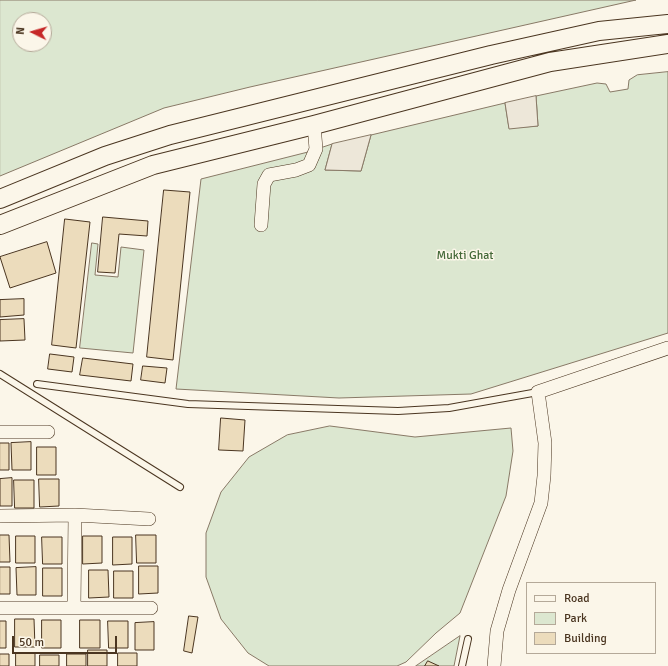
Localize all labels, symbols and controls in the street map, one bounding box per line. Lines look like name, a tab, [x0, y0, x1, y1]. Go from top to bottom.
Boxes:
north arrow	[12, 12, 52, 52]
text: N	[14, 27, 27, 35]
park label: Mukti Ghat	[437, 249, 493, 263]
legend	[526, 582, 656, 654]
text: Road	[564, 591, 590, 606]
text: Park	[564, 611, 587, 626]
scale bar	[14, 628, 119, 654]
text: Building	[564, 631, 607, 646]
text: 50 m	[19, 635, 44, 650]

